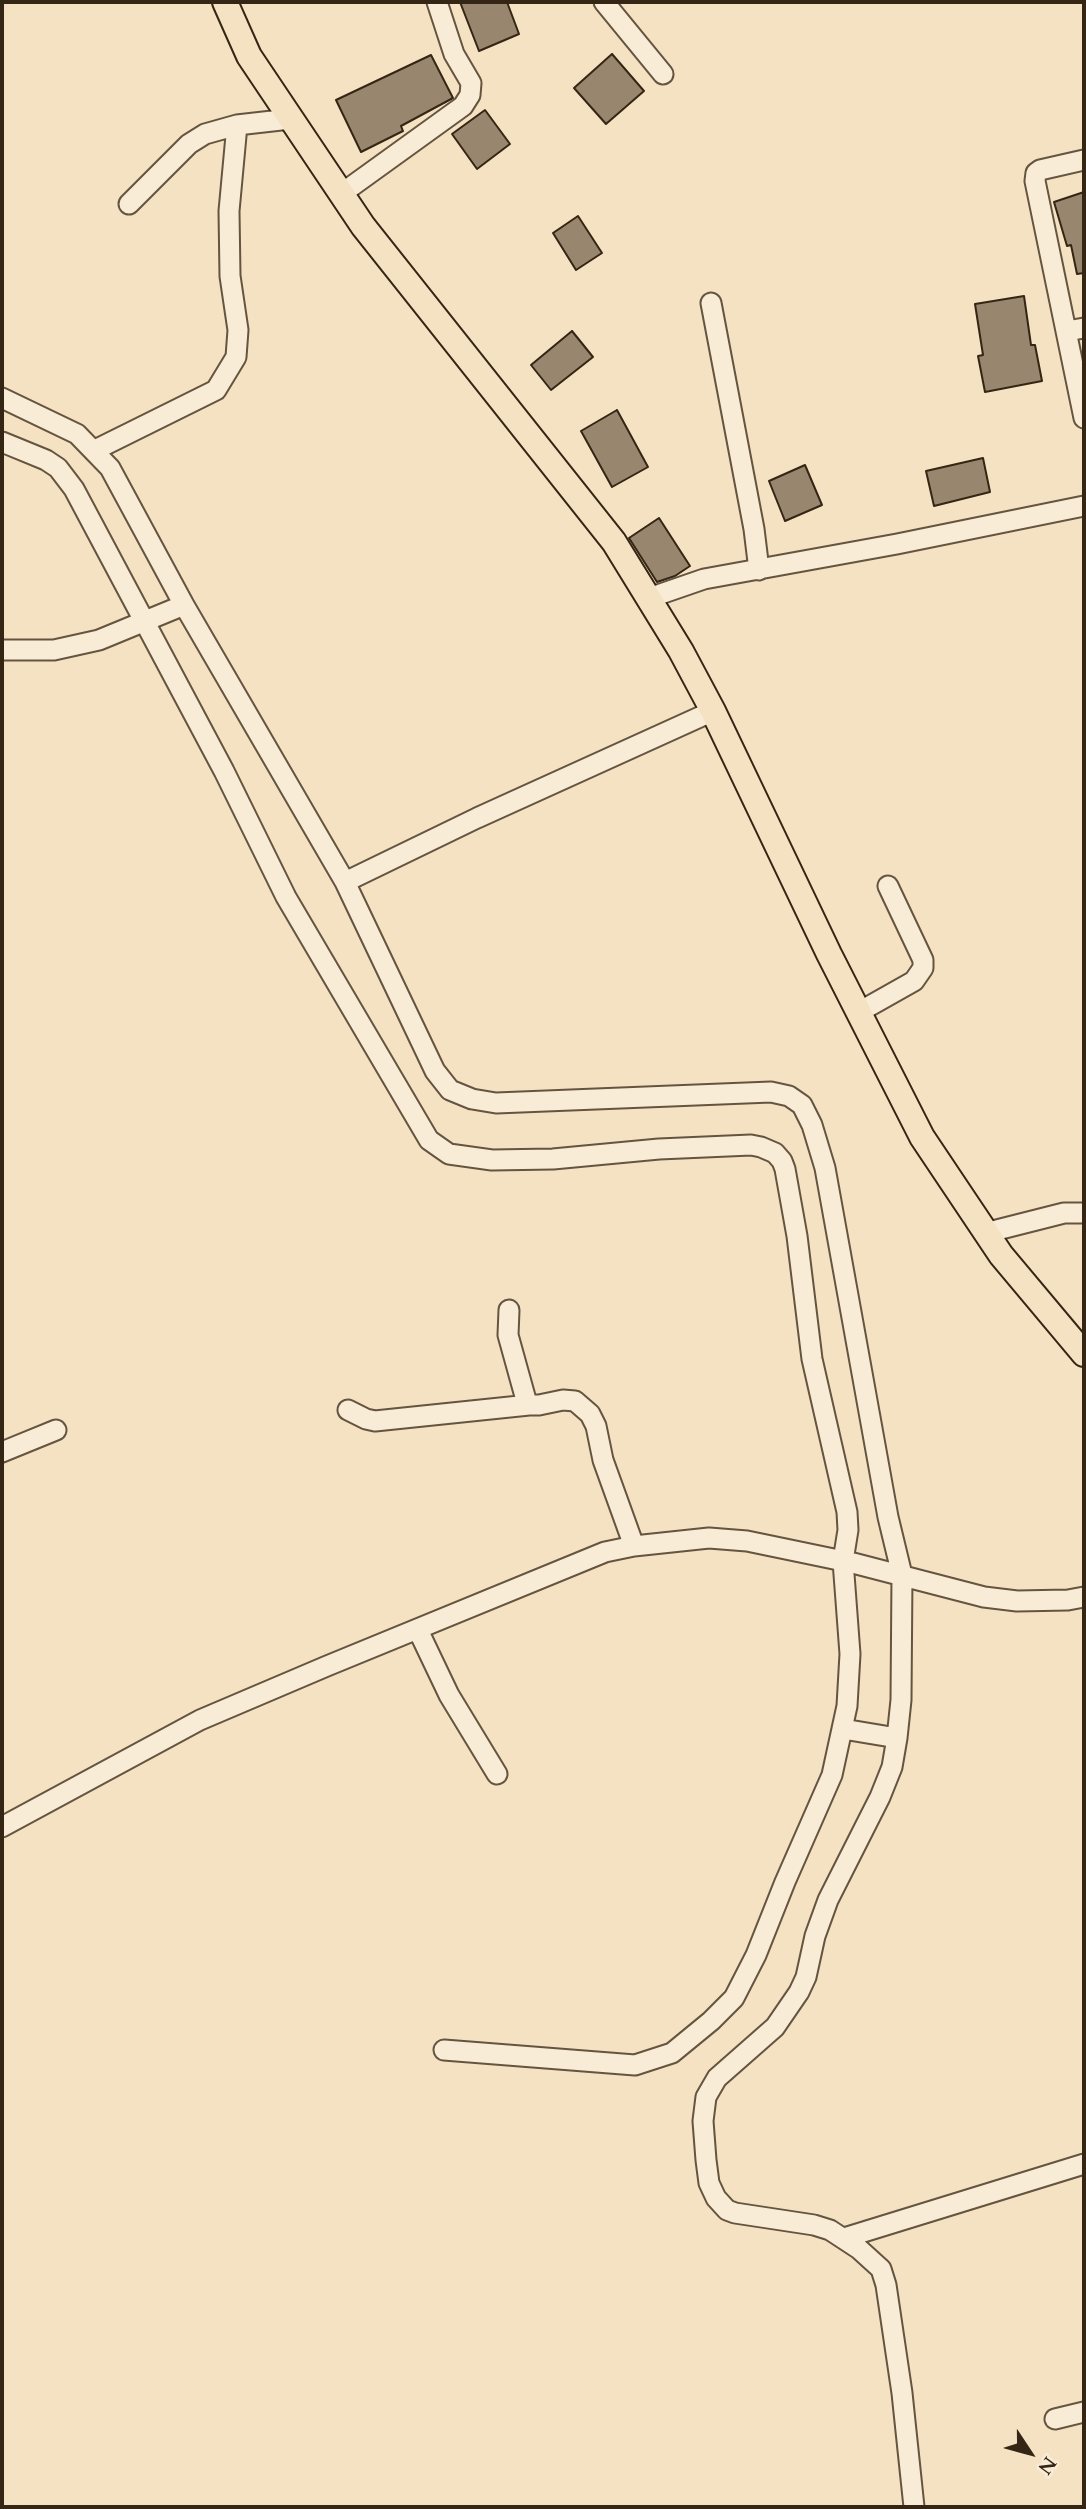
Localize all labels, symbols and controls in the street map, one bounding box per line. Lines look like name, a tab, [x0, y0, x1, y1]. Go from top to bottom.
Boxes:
north arrow	[995, 2418, 1065, 2488]
text: N	[1032, 2451, 1062, 2480]

